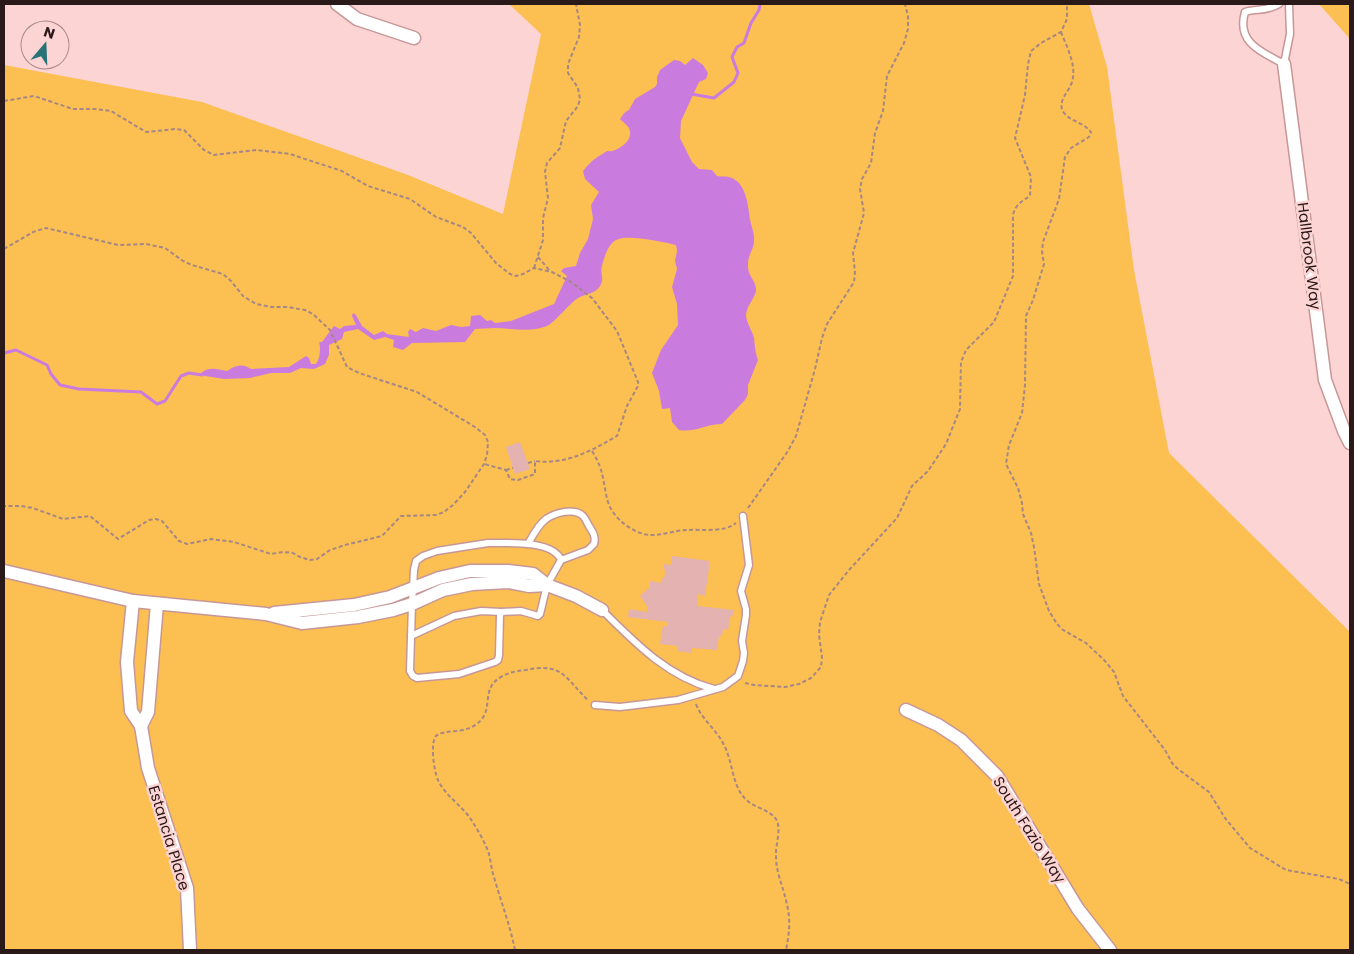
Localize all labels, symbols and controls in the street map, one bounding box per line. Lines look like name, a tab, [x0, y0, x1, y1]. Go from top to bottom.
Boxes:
north arrow	[20, 20, 70, 70]
text: N	[41, 22, 57, 44]
street label: Hallbrook Way	[1293, 201, 1327, 311]
street label: South Fazio Way	[988, 772, 1071, 888]
street label: Estancia Place	[144, 783, 195, 893]

